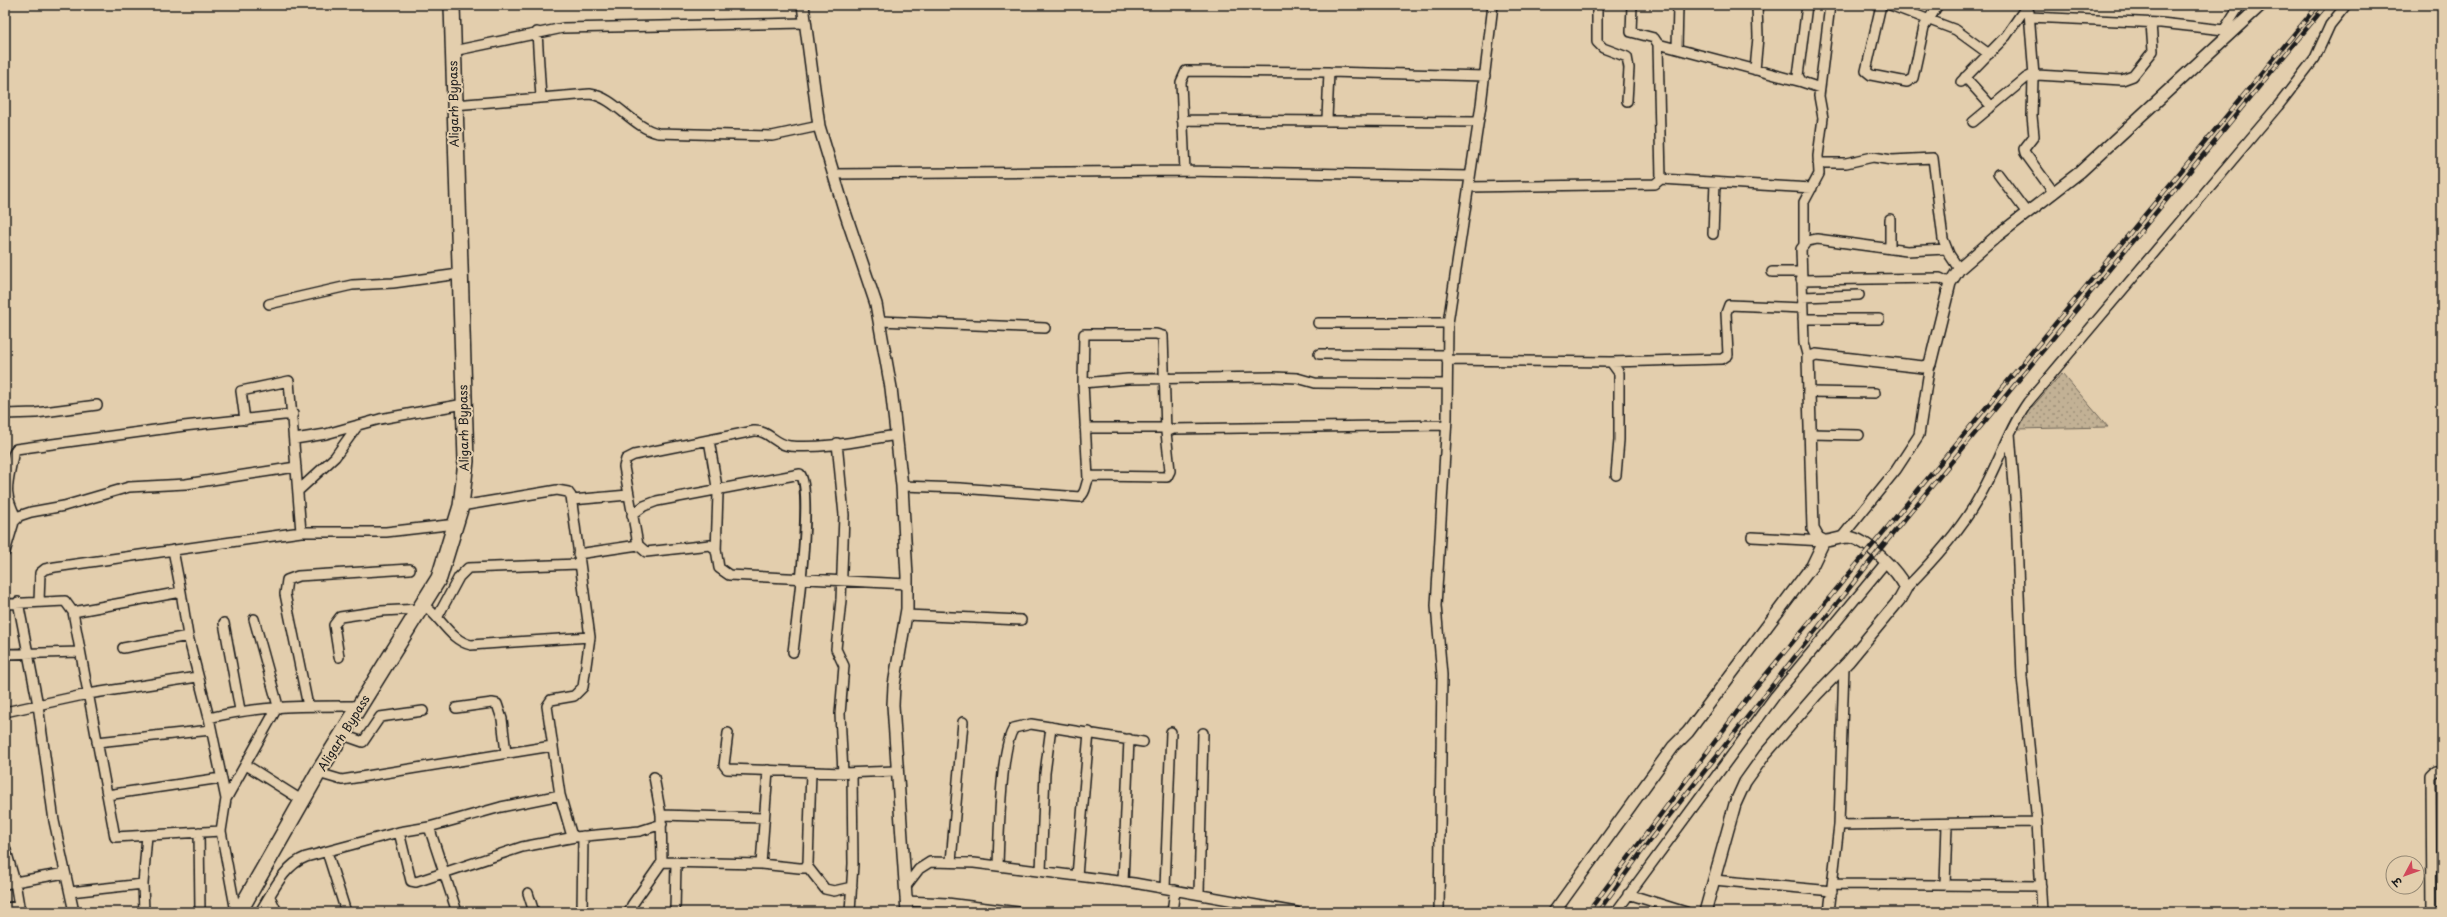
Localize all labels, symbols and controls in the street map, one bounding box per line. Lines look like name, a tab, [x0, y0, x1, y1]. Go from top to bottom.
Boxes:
street label: Aligarh Bypass	[443, 60, 463, 148]
street label: Aligarh Bypass	[453, 384, 473, 472]
street label: Aligarh Bypass	[313, 691, 374, 774]
north arrow	[2385, 855, 2425, 895]
text: उ	[2387, 872, 2407, 891]

